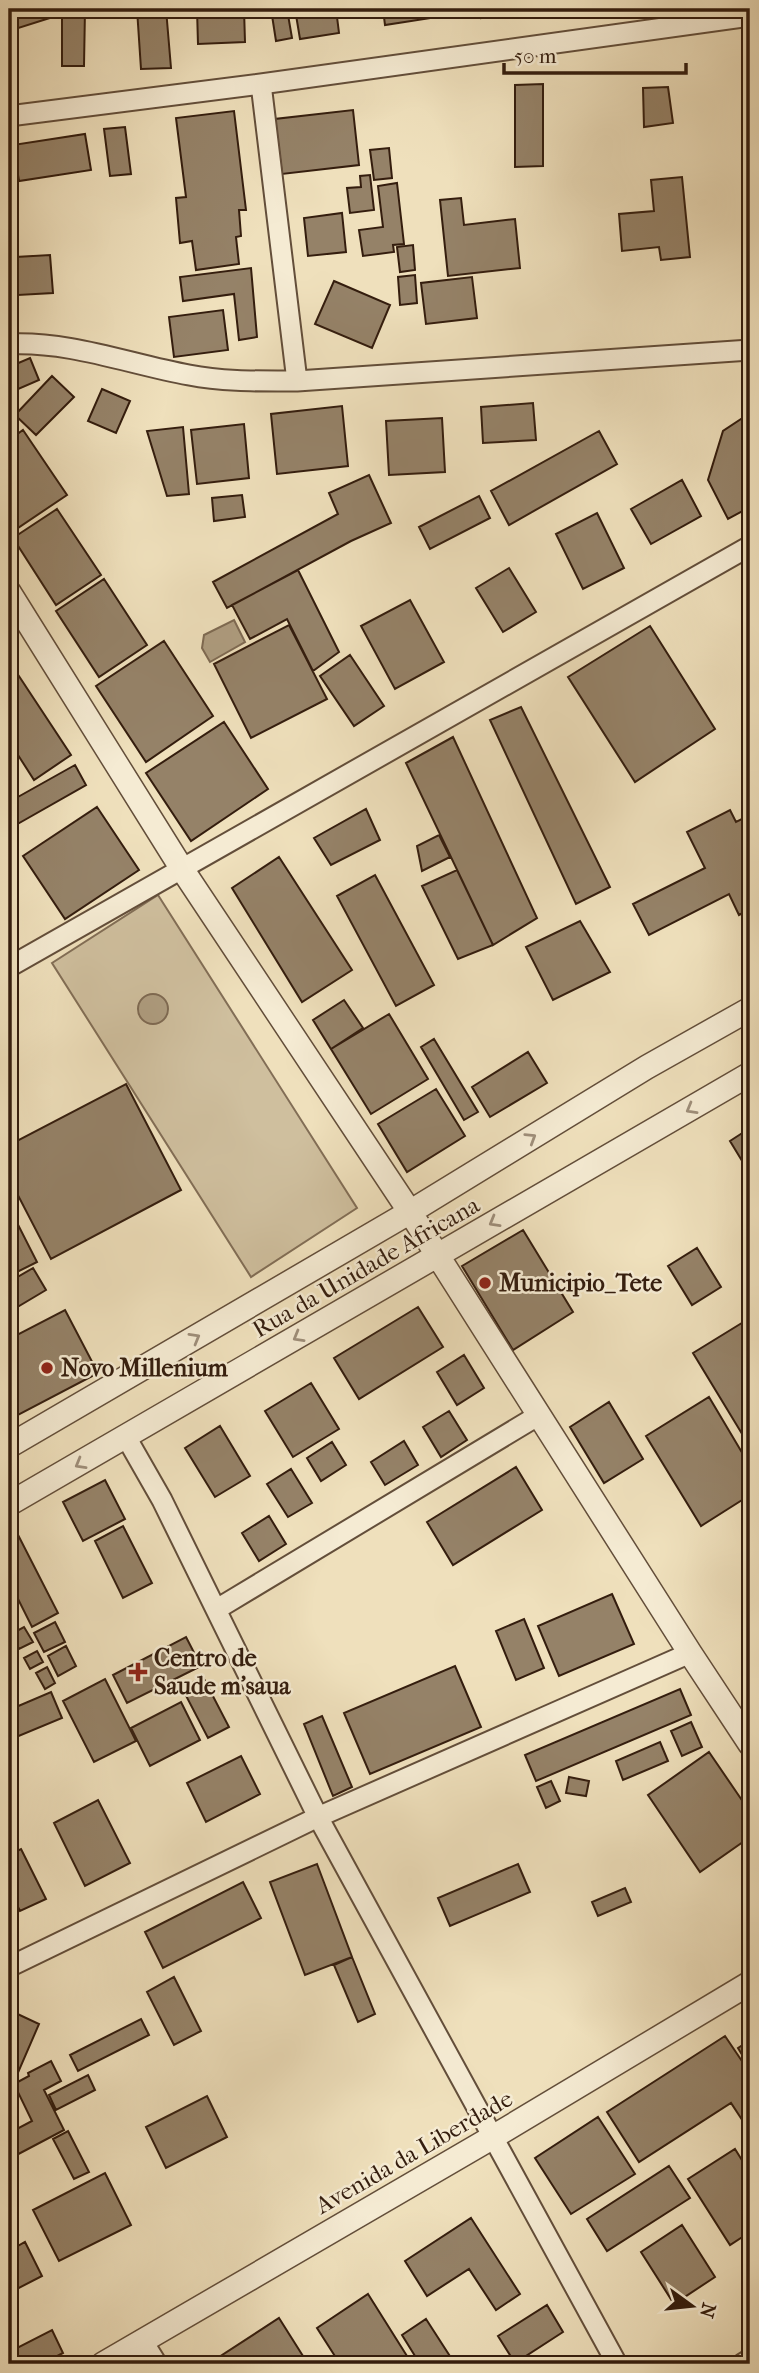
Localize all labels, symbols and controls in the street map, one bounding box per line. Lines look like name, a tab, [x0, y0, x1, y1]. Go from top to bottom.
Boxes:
scale bar	[504, 32, 686, 76]
text: 50 m	[514, 44, 557, 68]
one-way arrow	[686, 1100, 699, 1113]
one-way arrow	[523, 1133, 536, 1146]
street label: Rua da Unidade Africana	[248, 1190, 485, 1343]
one-way arrow	[489, 1214, 502, 1227]
place label: Municipio_Tete	[499, 1269, 662, 1297]
marker: Municipio_Tete	[477, 1275, 493, 1291]
one-way arrow	[292, 1329, 305, 1342]
one-way arrow	[187, 1333, 200, 1346]
place label: Novo Millenium	[61, 1354, 229, 1382]
marker: Novo Millenium	[39, 1360, 55, 1376]
one-way arrow	[75, 1455, 88, 1468]
place label: Centro de Saude m'saua	[154, 1644, 291, 1700]
marker: Centro de Saude m'saua	[128, 1662, 148, 1682]
street label: Avenida da Liberdade	[310, 2084, 518, 2220]
north arrow	[658, 2272, 728, 2342]
text: N	[695, 2300, 720, 2321]

